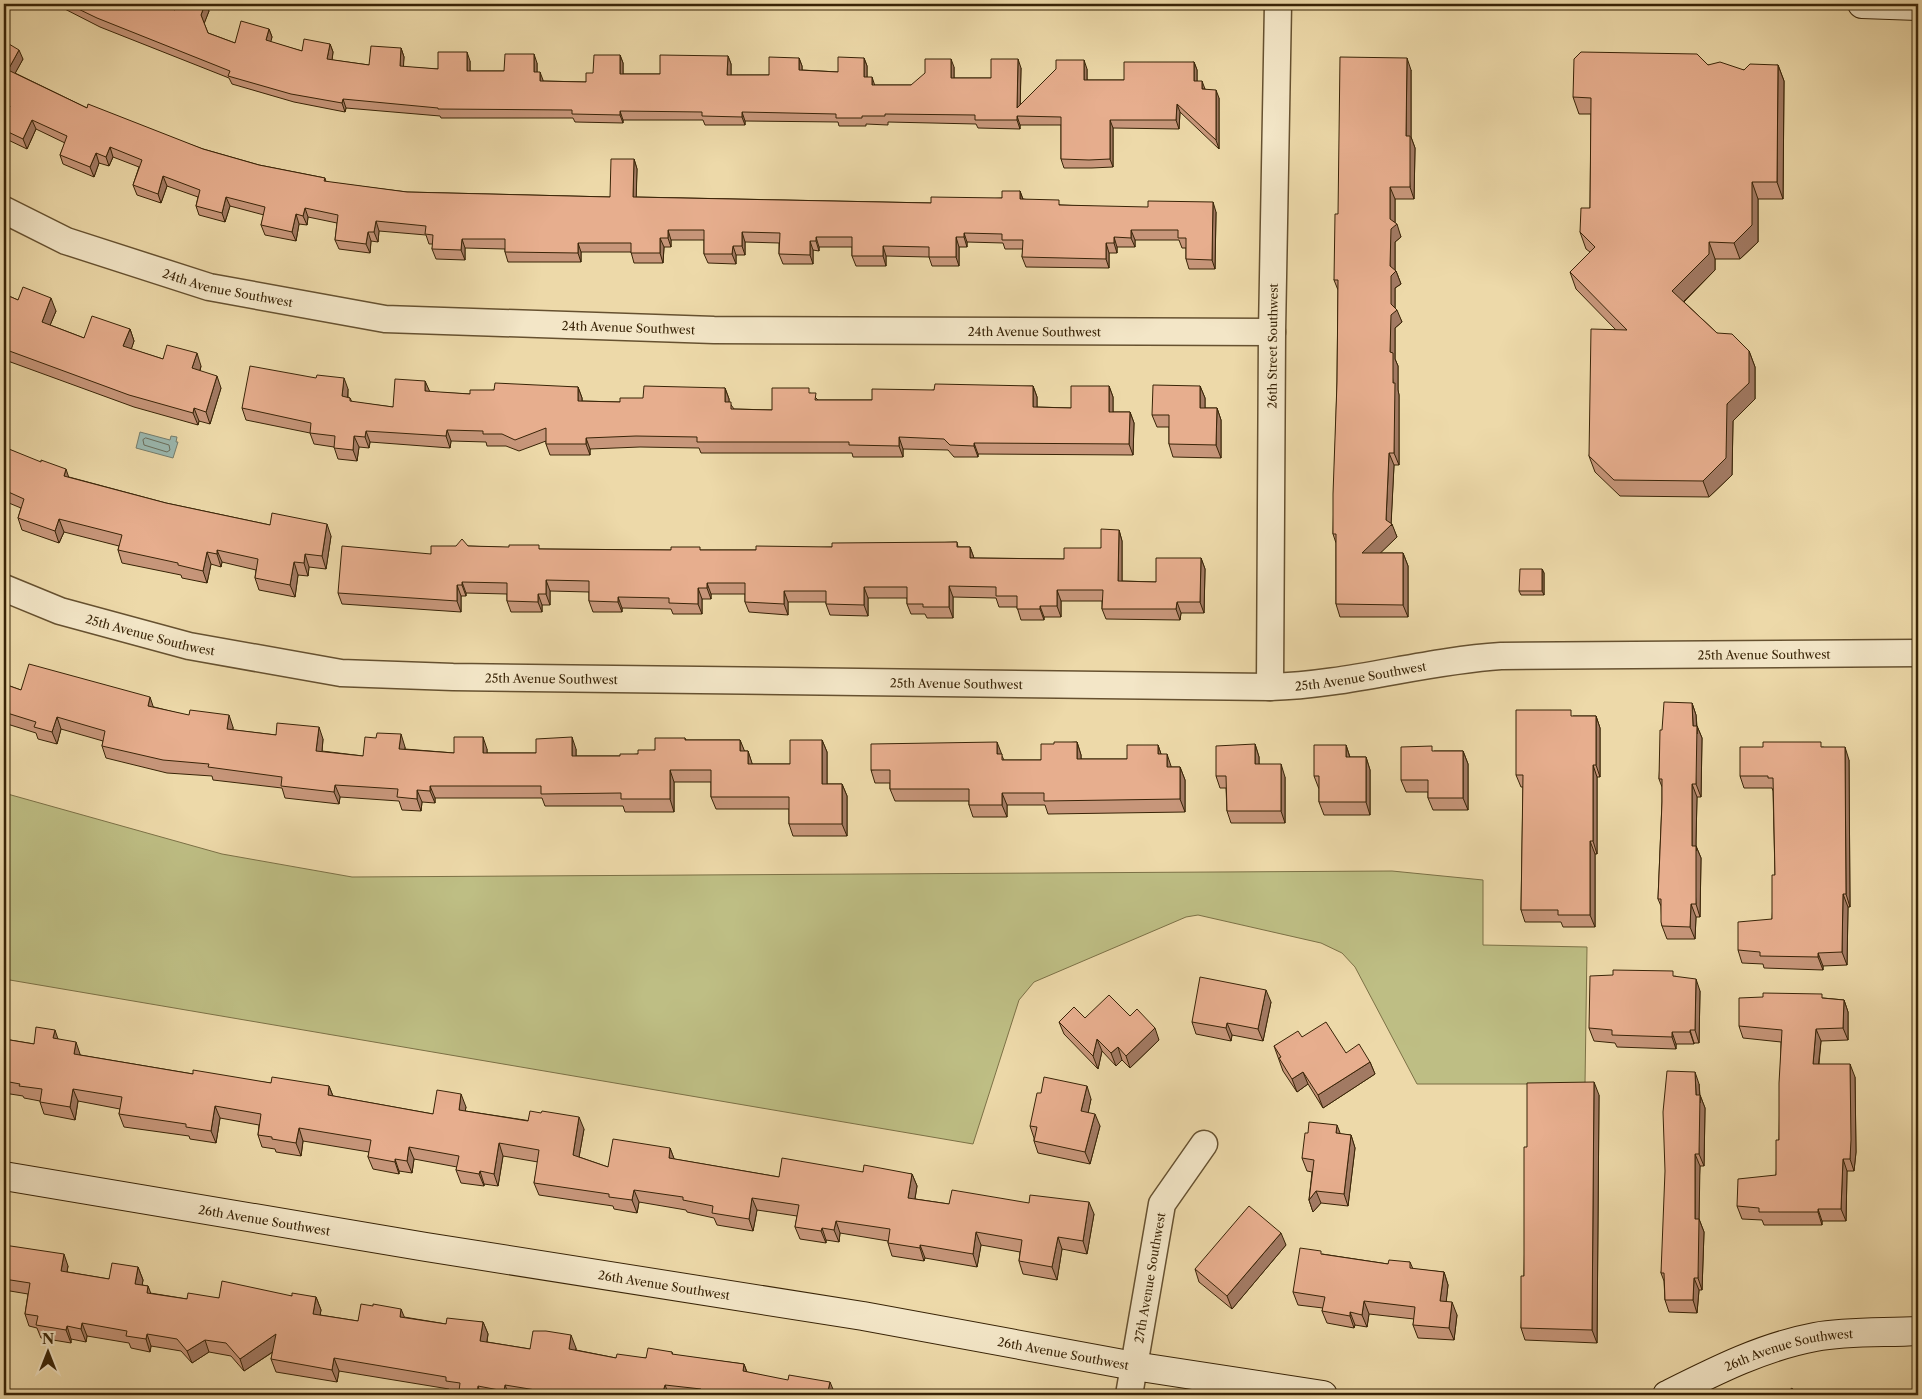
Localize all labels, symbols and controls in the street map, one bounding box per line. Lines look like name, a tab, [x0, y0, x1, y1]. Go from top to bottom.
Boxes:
street label: 24th Avenue Southwest	[161, 265, 295, 310]
street label: 26th Street Southwest	[1264, 282, 1280, 409]
street label: 24th Avenue Southwest	[562, 317, 696, 337]
street label: 24th Avenue Southwest	[968, 323, 1102, 339]
street label: 25th Avenue Southwest	[84, 611, 217, 658]
street label: 25th Avenue Southwest	[1697, 646, 1831, 662]
street label: 25th Avenue Southwest	[1294, 658, 1428, 693]
street label: 25th Avenue Southwest	[485, 670, 619, 687]
street label: 25th Avenue Southwest	[890, 675, 1024, 691]
street label: 26th Avenue Southwest	[197, 1201, 332, 1238]
street label: 27th Avenue Southwest	[1131, 1210, 1168, 1344]
street label: 26th Avenue Southwest	[597, 1267, 732, 1303]
street label: 26th Avenue Southwest	[1722, 1325, 1854, 1374]
north arrow	[22, 1326, 72, 1376]
text: N	[42, 1330, 54, 1348]
street label: 26th Avenue Southwest	[996, 1333, 1131, 1373]

